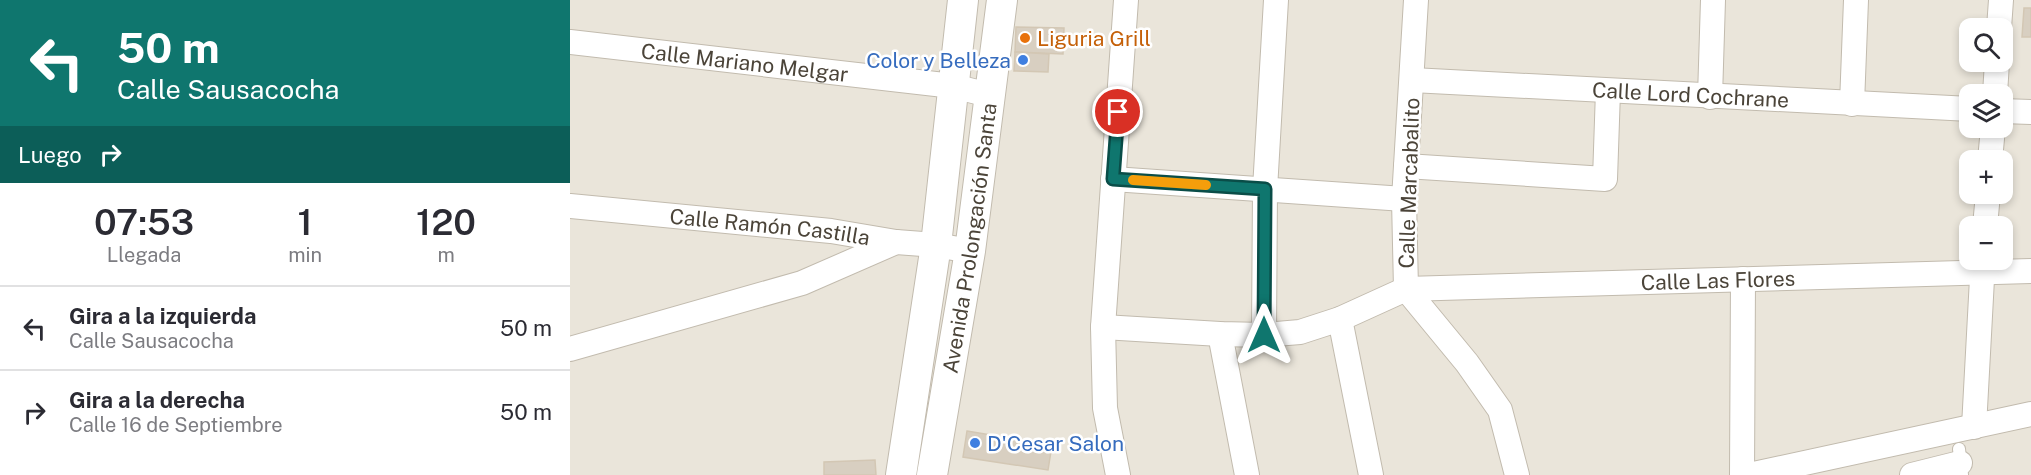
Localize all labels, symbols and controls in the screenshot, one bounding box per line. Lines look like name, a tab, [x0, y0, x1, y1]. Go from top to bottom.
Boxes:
map controls	[1959, 18, 2013, 270]
button: search	[1959, 18, 2013, 72]
text: 50 m	[117, 23, 220, 72]
icon: left	[18, 24, 96, 102]
place label: Liguria Grill	[1037, 26, 1151, 51]
marker: Liguria Grill	[1018, 31, 1032, 45]
street label: Calle Mariano Melgar	[640, 38, 850, 86]
place label: Color y Belleza	[866, 48, 1011, 73]
marker: Color y Belleza	[1016, 53, 1030, 67]
text: Calle Sausacocha	[117, 73, 339, 105]
street label: Calle Lord Cochrane	[1591, 77, 1790, 112]
button: layers	[1959, 84, 2013, 138]
pin	[1092, 86, 1143, 137]
icon: arrive	[1101, 95, 1134, 128]
street label: Calle Marcabalito	[1394, 97, 1424, 269]
street label: Avenida Prolongación Santa	[937, 101, 1001, 375]
icon: right	[94, 138, 127, 171]
text: Luego	[18, 142, 82, 168]
button: +	[1959, 150, 2013, 204]
text: 07:53	[94, 201, 194, 243]
text: 1	[298, 201, 313, 243]
text: 120	[416, 201, 476, 243]
street label: Calle Ramón Castilla	[669, 203, 872, 250]
button: −	[1959, 216, 2013, 270]
text: Llegada	[107, 243, 181, 267]
text: min	[288, 243, 322, 267]
text: m	[437, 243, 455, 267]
street label: Calle Las Flores	[1640, 265, 1796, 295]
text: Gira a la izquierda	[69, 303, 256, 329]
position arrow	[1232, 303, 1296, 367]
icon: left	[18, 312, 51, 345]
text: 50 m	[500, 315, 552, 341]
text: Calle Sausacocha	[69, 329, 234, 353]
text: Gira a la derecha	[69, 387, 245, 413]
icon: right	[18, 396, 51, 429]
text: 50 m	[500, 399, 552, 425]
text: Calle 16 de Septiembre	[69, 413, 283, 437]
place label: D'Cesar Salon	[987, 431, 1124, 456]
marker: D'Cesar Salon	[968, 436, 982, 450]

